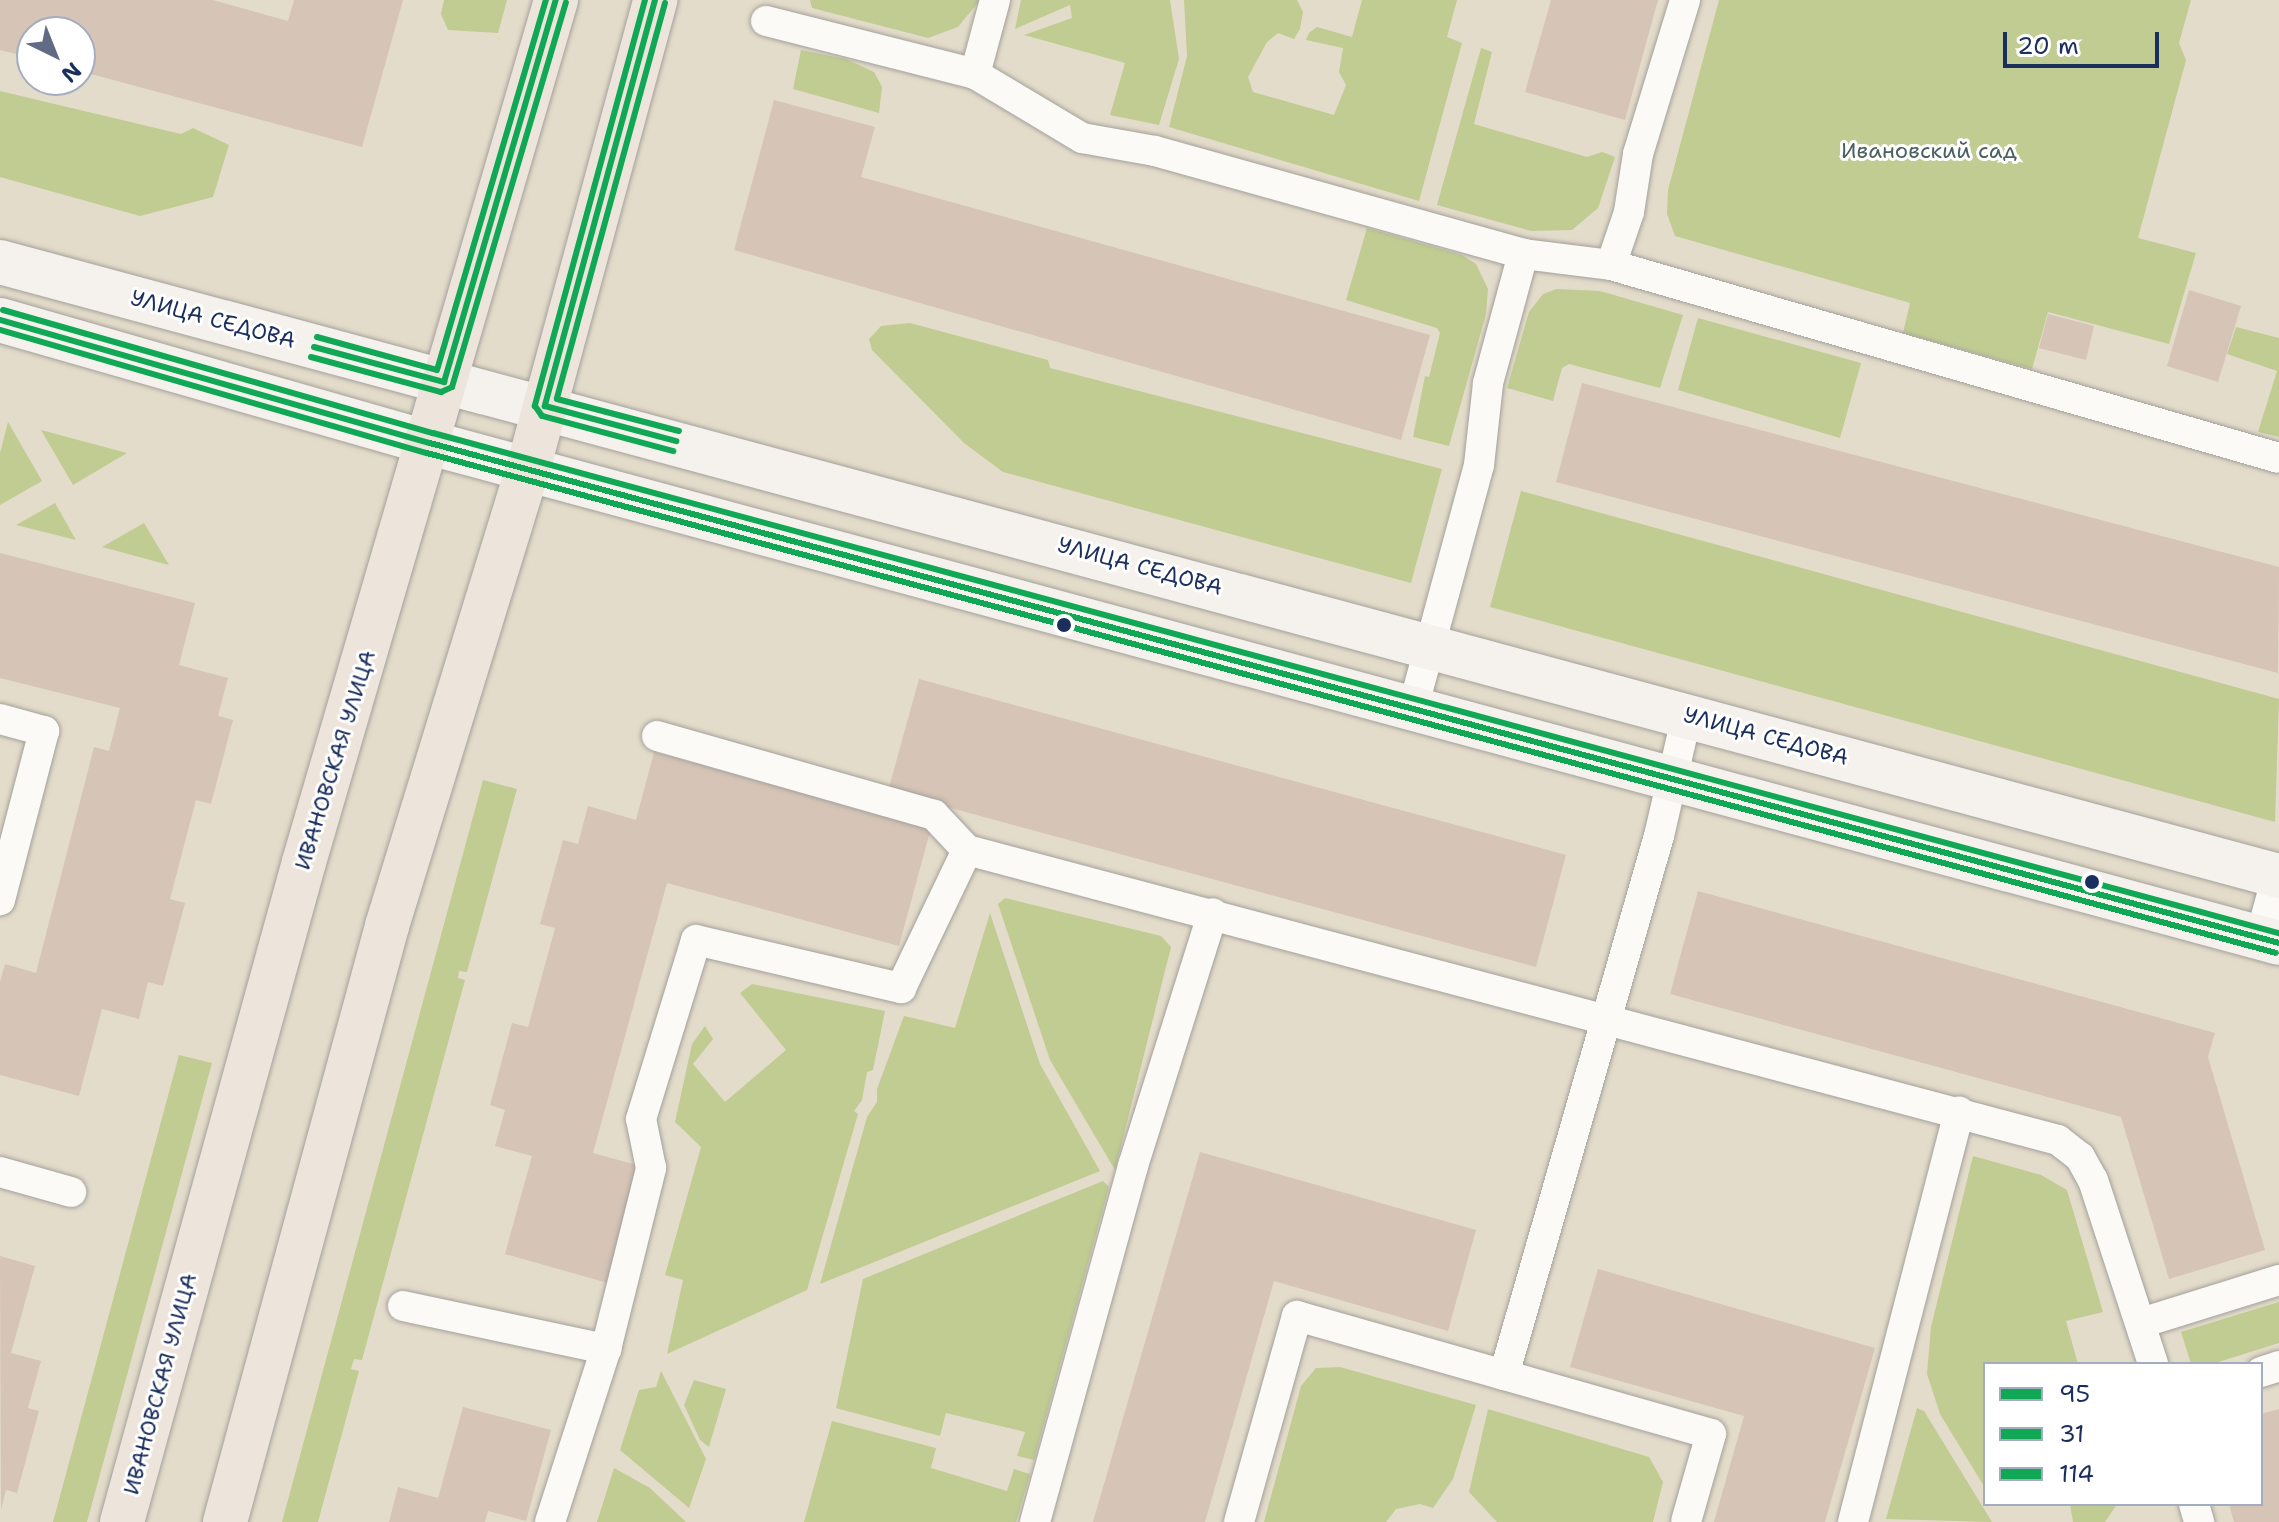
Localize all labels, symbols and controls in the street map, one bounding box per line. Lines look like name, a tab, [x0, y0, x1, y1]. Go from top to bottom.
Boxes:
north arrow	[16, 16, 96, 96]
scale bar	[2007, 16, 2163, 66]
text: 20 m	[2017, 30, 2079, 62]
text: N	[55, 56, 88, 89]
park label: Ивановский сад	[1841, 138, 2017, 164]
street label: УЛИЦА СЕДОВА	[128, 284, 298, 354]
street label: УЛИЦА СЕДОВА	[1055, 531, 1225, 601]
unlabelled marker	[1056, 617, 1072, 633]
street label: ИВАНОВСКАЯ УЛИЦА	[289, 647, 381, 873]
street label: УЛИЦА СЕДОВА	[1681, 701, 1851, 771]
unlabelled marker	[2084, 874, 2100, 890]
street label: ИВАНОВСКАЯ УЛИЦА	[118, 1270, 202, 1498]
legend	[1983, 1362, 2263, 1506]
text: 95	[2059, 1378, 2090, 1410]
text: 31	[2059, 1418, 2085, 1450]
text: 114	[2059, 1458, 2094, 1490]

